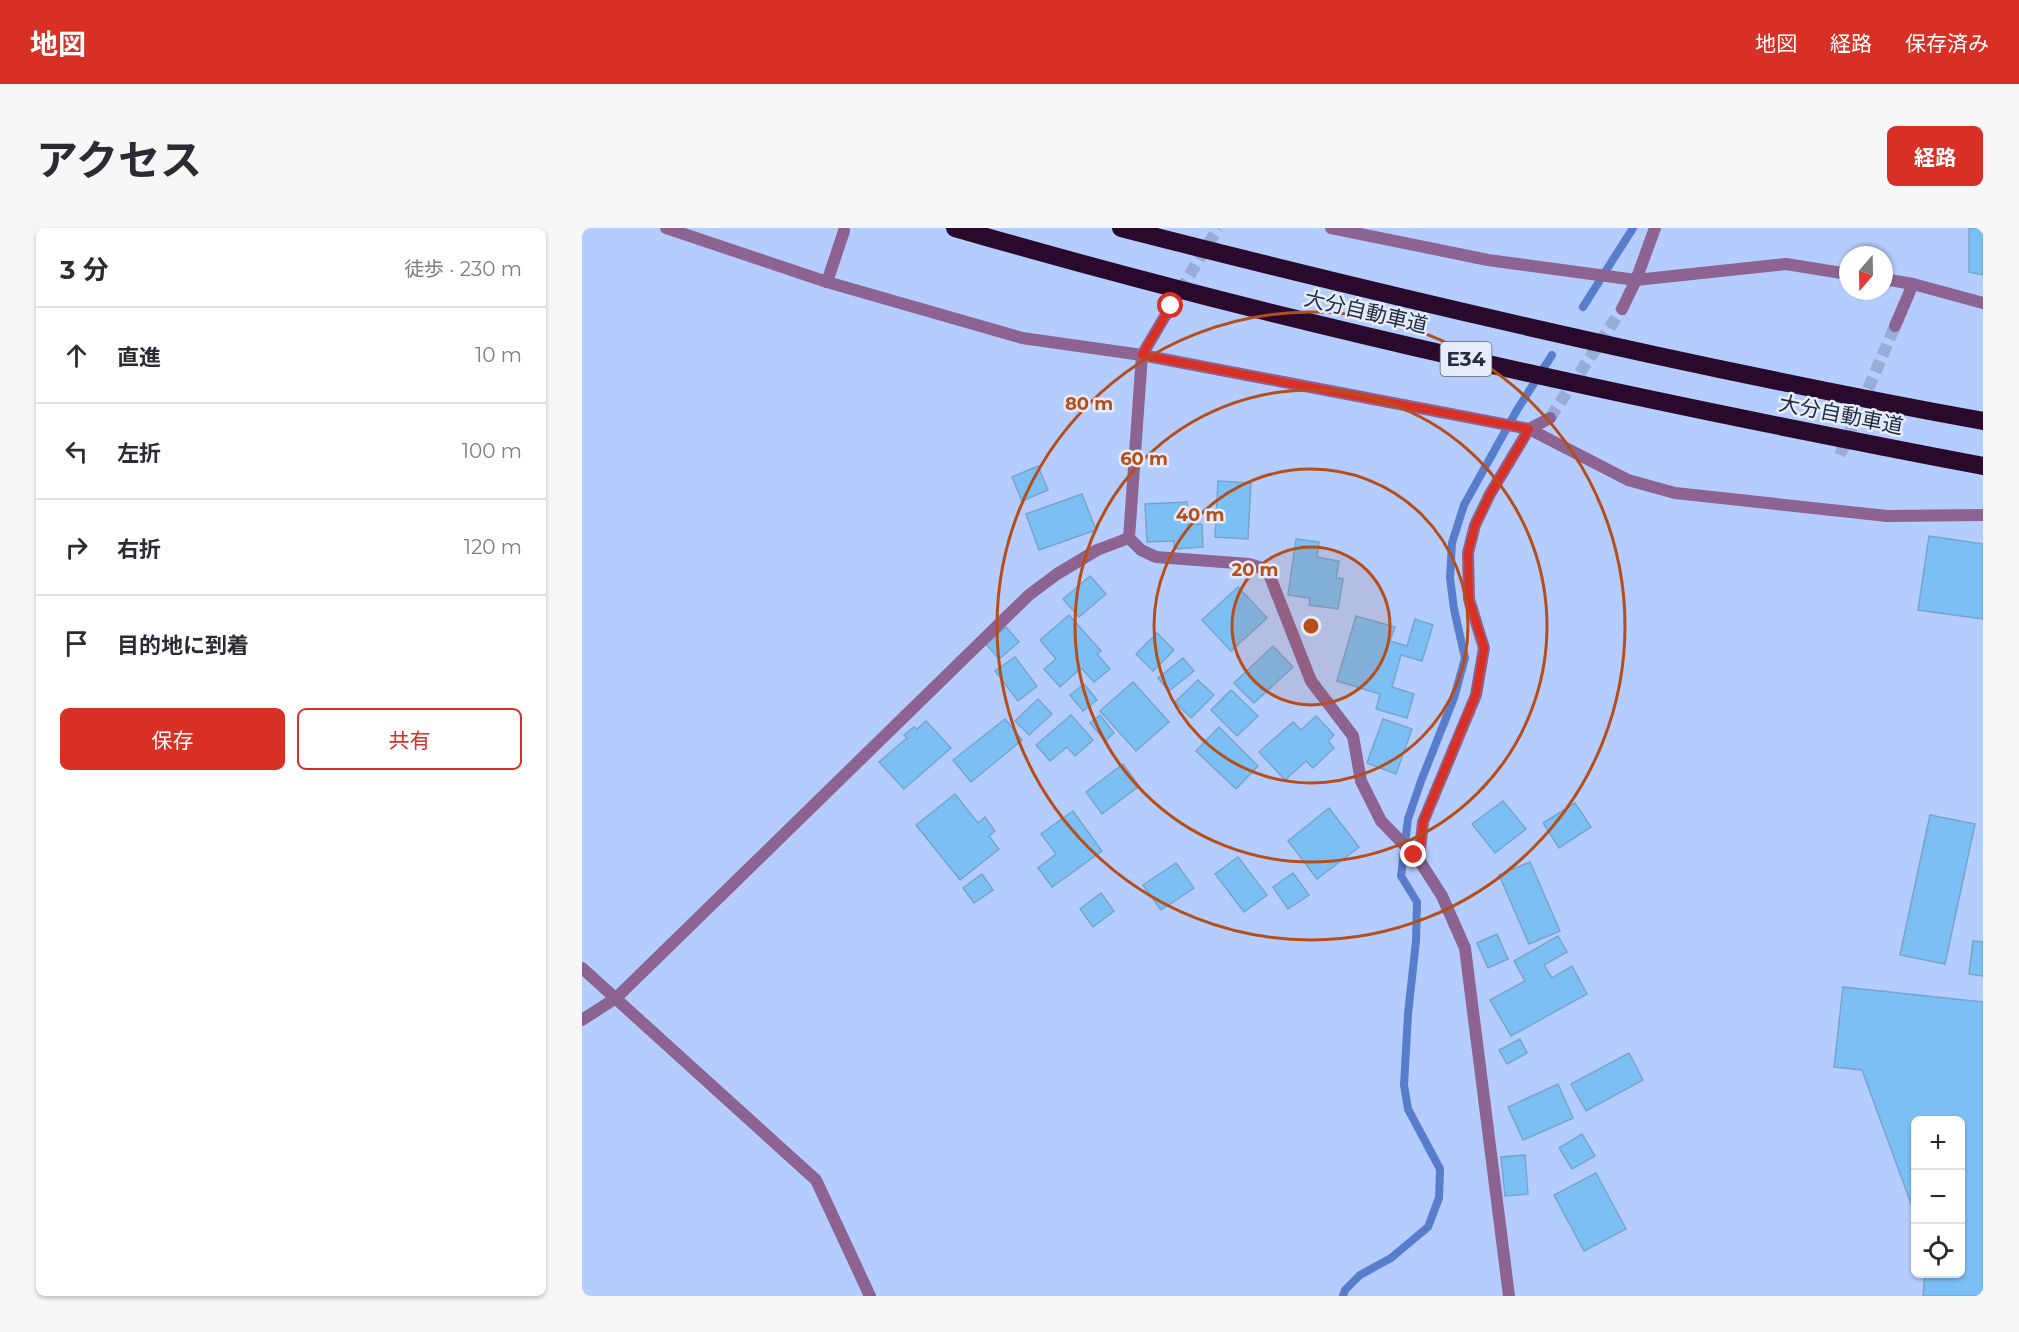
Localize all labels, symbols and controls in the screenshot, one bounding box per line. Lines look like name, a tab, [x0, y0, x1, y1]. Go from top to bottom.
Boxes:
text: 地図	[30, 27, 86, 61]
text: 地図	[1755, 31, 1797, 56]
text: 経路	[1830, 31, 1872, 56]
text: 保存済み	[1905, 31, 1989, 56]
button: 経路	[1887, 126, 1983, 186]
text: アクセス	[36, 134, 202, 186]
north arrow	[1839, 246, 1893, 300]
text: 3 分	[60, 254, 109, 286]
text: 徒歩 · 230 m	[404, 257, 522, 281]
street label: 大分自動車道	[1302, 285, 1430, 338]
route start	[1157, 292, 1183, 318]
icon: ahead	[60, 339, 93, 372]
road number: E34	[1440, 342, 1492, 376]
text: 10 m	[475, 343, 522, 367]
text: 直進	[117, 344, 161, 371]
street label: 大分自動車道	[1777, 390, 1905, 439]
text: 80 m	[1065, 393, 1113, 415]
icon: left	[60, 435, 93, 468]
text: 100 m	[462, 439, 522, 463]
text: 左折	[117, 440, 161, 467]
text: 60 m	[1120, 448, 1168, 470]
text: 40 m	[1176, 504, 1224, 526]
icon: right	[60, 531, 93, 564]
text: 120 m	[464, 535, 522, 559]
text: 右折	[117, 536, 161, 563]
text: 20 m	[1232, 559, 1278, 581]
centre of rings	[1301, 616, 1321, 636]
icon: arrive	[60, 627, 93, 660]
text: 目的地に到着	[117, 632, 249, 659]
button: 保存	[60, 708, 285, 770]
button: 共有	[297, 708, 522, 770]
route end	[1400, 841, 1426, 867]
map controls	[1911, 1116, 1965, 1278]
button: +	[1911, 1116, 1965, 1170]
button: −	[1911, 1170, 1965, 1224]
button: locate	[1911, 1224, 1965, 1278]

